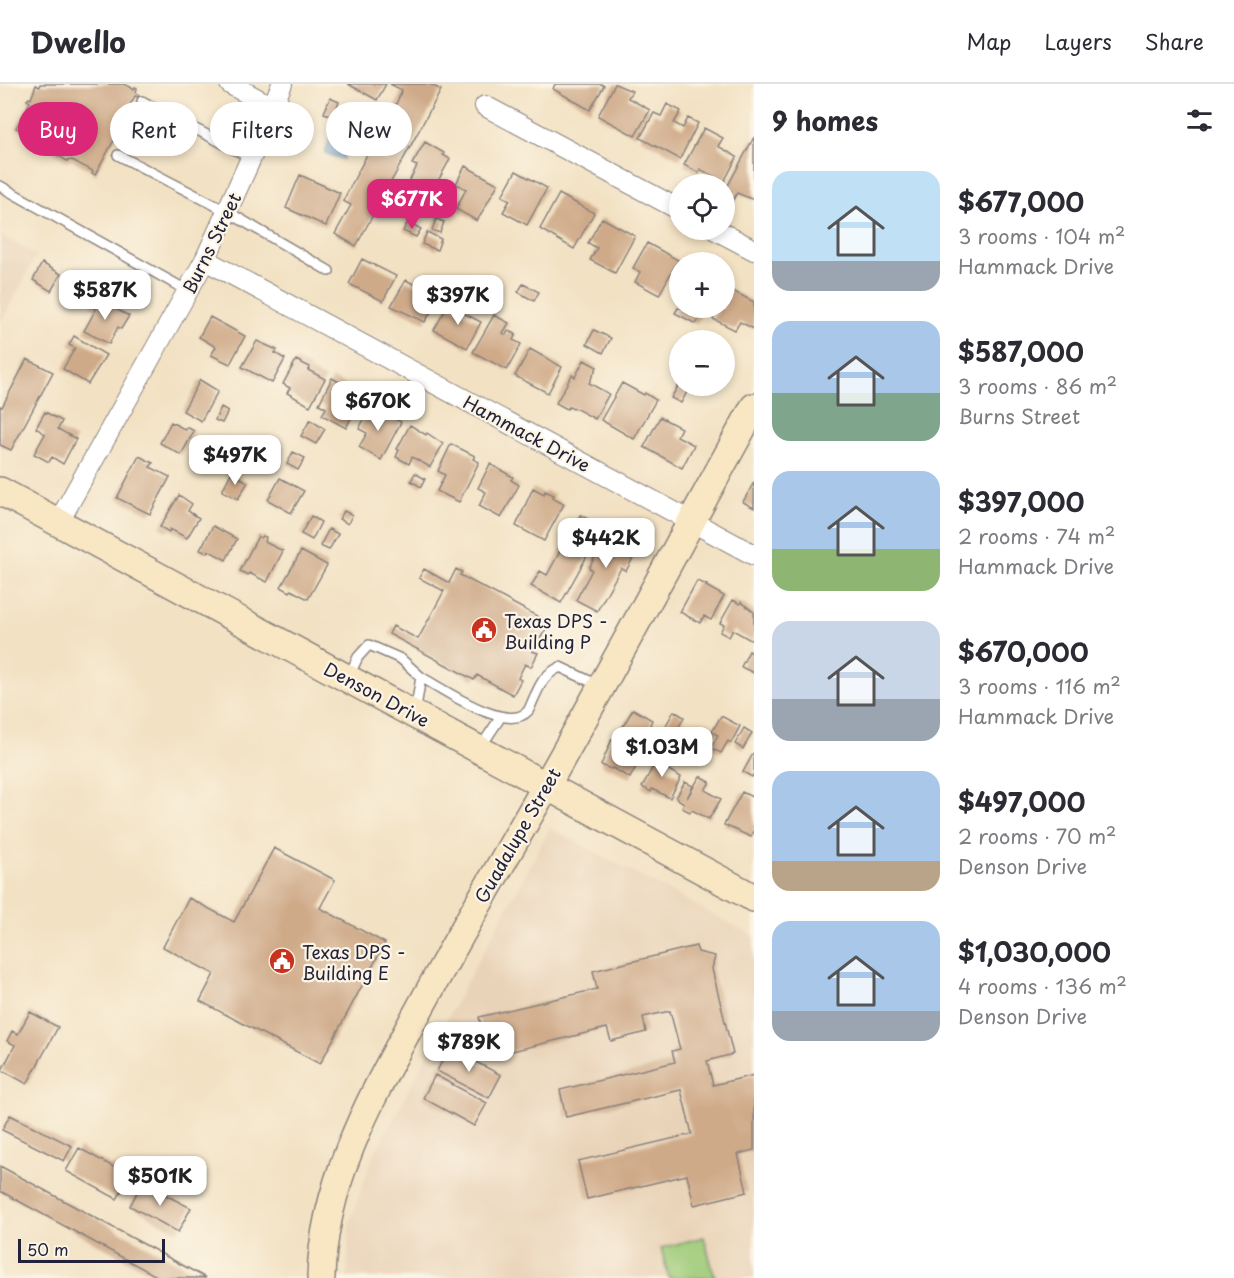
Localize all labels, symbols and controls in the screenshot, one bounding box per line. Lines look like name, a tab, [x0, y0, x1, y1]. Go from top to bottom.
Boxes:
text: Dwello	[30, 20, 126, 63]
text: Map	[967, 25, 1011, 57]
text: Layers	[1044, 25, 1112, 57]
text: Share	[1145, 25, 1204, 57]
text: 9 homes	[772, 101, 878, 140]
chip: Buy	[18, 102, 98, 156]
chip: Rent	[110, 102, 198, 156]
chip: Filters	[210, 102, 314, 156]
chip: New	[326, 102, 412, 156]
icon: filters	[1183, 104, 1216, 137]
map controls	[669, 174, 735, 396]
button: locate	[669, 174, 735, 240]
pin: $677K	[370, 179, 454, 230]
text: $677,000	[958, 182, 1084, 221]
text: $677K	[381, 183, 443, 213]
street label: Burns Street	[175, 188, 247, 298]
icon: home	[820, 195, 892, 267]
text: 3 rooms · 104 m²	[958, 221, 1125, 251]
text: Hammack Drive	[958, 251, 1114, 281]
button: +	[669, 252, 735, 318]
pin: $587K	[63, 270, 147, 321]
text: $587K	[73, 274, 137, 304]
pin: $397K	[416, 275, 500, 326]
text: $397K	[426, 279, 490, 309]
button: −	[669, 330, 735, 396]
text: $587,000	[958, 332, 1084, 371]
icon: home	[820, 345, 892, 417]
text: 3 rooms · 86 m²	[958, 371, 1117, 401]
pin: $670K	[336, 381, 420, 432]
text: $670K	[345, 385, 411, 415]
street label: Hammack Drive	[459, 388, 595, 478]
text: Burns Street	[958, 401, 1080, 431]
pin: $497K	[193, 435, 277, 486]
text: $497K	[203, 439, 267, 469]
text: $397,000	[958, 482, 1084, 521]
icon: home	[820, 495, 892, 567]
pin: $442K	[564, 518, 648, 569]
text: 2 rooms · 74 m²	[958, 521, 1115, 551]
text: $442K	[572, 522, 640, 552]
text: Hammack Drive	[958, 551, 1114, 581]
place label: Texas DPS - Building P	[504, 607, 608, 655]
public building icon: Texas DPS - Building P	[469, 615, 499, 645]
text: $670,000	[958, 632, 1089, 671]
icon: home	[820, 645, 892, 717]
street label: Denson Drive	[319, 655, 435, 733]
text: 3 rooms · 116 m²	[958, 671, 1121, 701]
text: Hammack Drive	[958, 701, 1114, 731]
pin: $1.03M	[613, 727, 711, 778]
text: $1.03M	[625, 731, 699, 761]
street label: Guadalupe Street	[467, 762, 567, 908]
text: $497,000	[958, 782, 1085, 821]
icon: home	[820, 795, 892, 867]
text: 2 rooms · 70 m²	[958, 821, 1116, 851]
text: Denson Drive	[958, 851, 1087, 881]
text: $1,030,000	[958, 932, 1111, 971]
place label: Texas DPS - Building E	[302, 938, 406, 986]
icon: home	[820, 945, 892, 1017]
public building icon: Texas DPS - Building E	[267, 946, 297, 976]
text: 4 rooms · 136 m²	[958, 971, 1127, 1001]
text: Denson Drive	[958, 1001, 1087, 1031]
pin: $789K	[427, 1022, 511, 1073]
text: $789K	[437, 1026, 501, 1056]
pin: $501K	[118, 1156, 202, 1207]
text: $501K	[128, 1160, 192, 1190]
scale bar	[18, 1236, 165, 1264]
text: 50 m	[27, 1237, 68, 1261]

